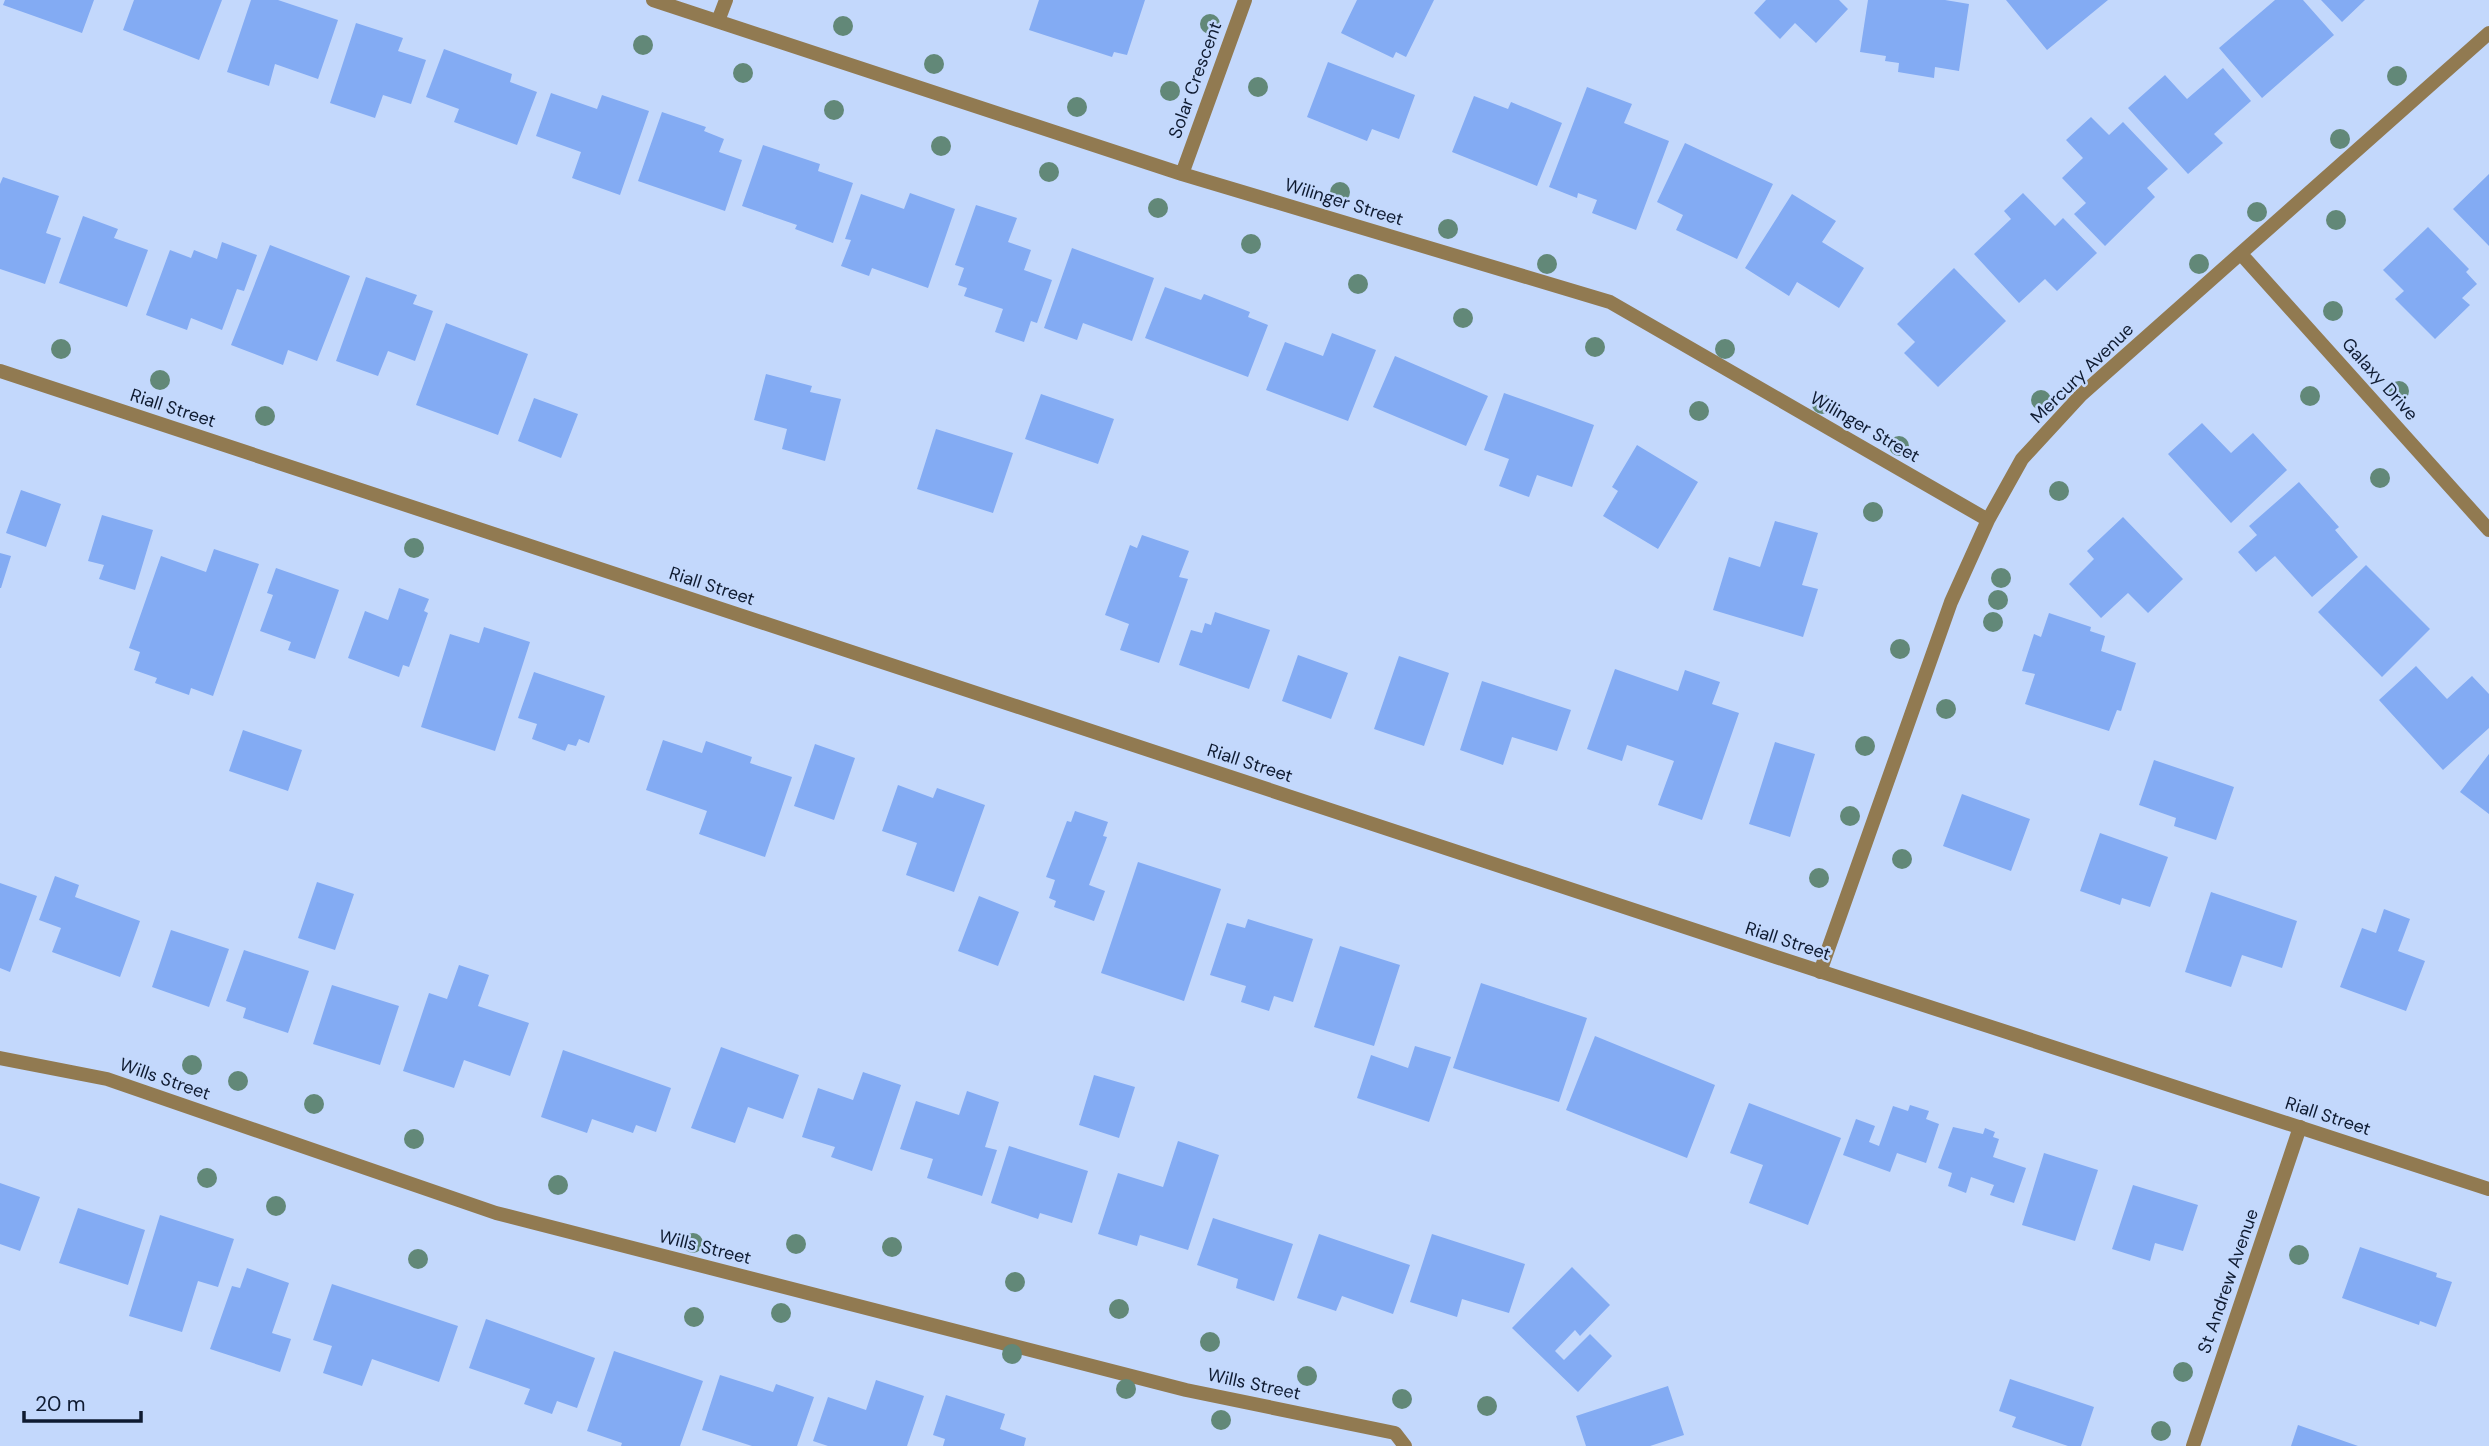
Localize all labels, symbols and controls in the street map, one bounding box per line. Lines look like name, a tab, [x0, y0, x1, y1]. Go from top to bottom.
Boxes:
street label: Solar Crescent	[1163, 18, 1227, 142]
street label: Wilinger Street	[1282, 173, 1406, 231]
street label: Mercury Avenue	[2025, 318, 2139, 428]
street label: Galaxy Drive	[2336, 332, 2424, 426]
street label: Riall Street	[127, 383, 219, 433]
street label: Wilinger Street	[1806, 386, 1924, 468]
street label: Riall Street	[666, 561, 758, 611]
street label: Riall Street	[1204, 738, 1296, 788]
street label: Riall Street	[1742, 916, 1834, 966]
street label: Wills Street	[116, 1052, 214, 1106]
street label: Riall Street	[2282, 1091, 2374, 1141]
street label: St Andrew Avenue	[2192, 1205, 2264, 1357]
street label: Wills Street	[656, 1224, 754, 1270]
street label: Wills Street	[1205, 1362, 1303, 1406]
scale bar	[24, 1380, 142, 1424]
text: 20 m	[35, 1390, 86, 1418]

